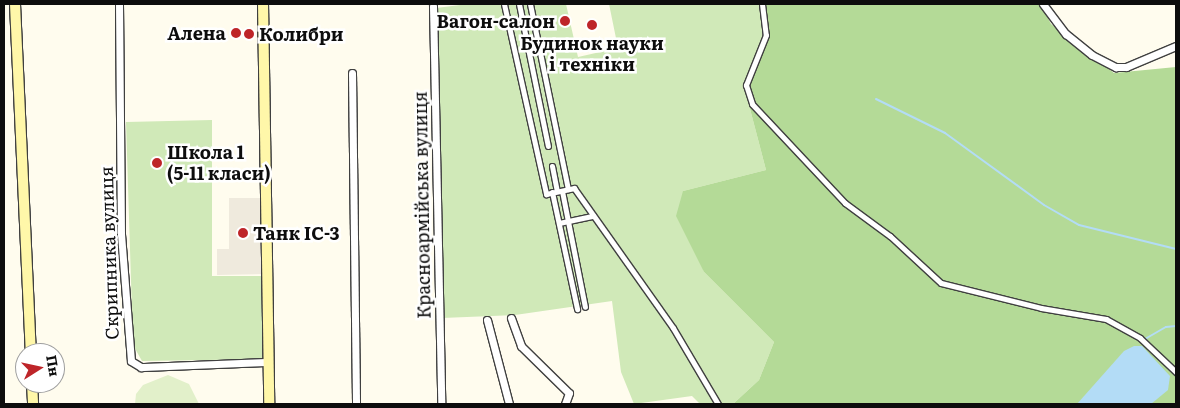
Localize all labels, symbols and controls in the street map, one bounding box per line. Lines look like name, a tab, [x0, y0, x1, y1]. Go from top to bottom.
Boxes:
place label: Вагон-салон	[437, 10, 555, 32]
marker: Вагон-салон	[559, 15, 571, 27]
marker: Будинок науки і техніки	[586, 19, 598, 31]
place label: Алена	[167, 22, 226, 44]
place label: Колибри	[259, 23, 344, 45]
marker: Алена	[230, 27, 242, 39]
marker: Колибри	[243, 28, 255, 40]
place label: Будинок науки і техніки	[520, 33, 664, 76]
street label: Красноармійська вулиця	[409, 91, 435, 319]
place label: Школа 1 (5-11 класи)	[167, 142, 271, 184]
marker: Школа 1 (5-11 класи)	[151, 157, 163, 169]
street label: Скрипника вулиця	[95, 166, 123, 340]
place label: Танк ІС-3	[253, 222, 340, 244]
marker: Танк ІС-3	[237, 227, 249, 239]
north arrow	[15, 343, 65, 393]
text: Пн	[42, 353, 66, 378]

